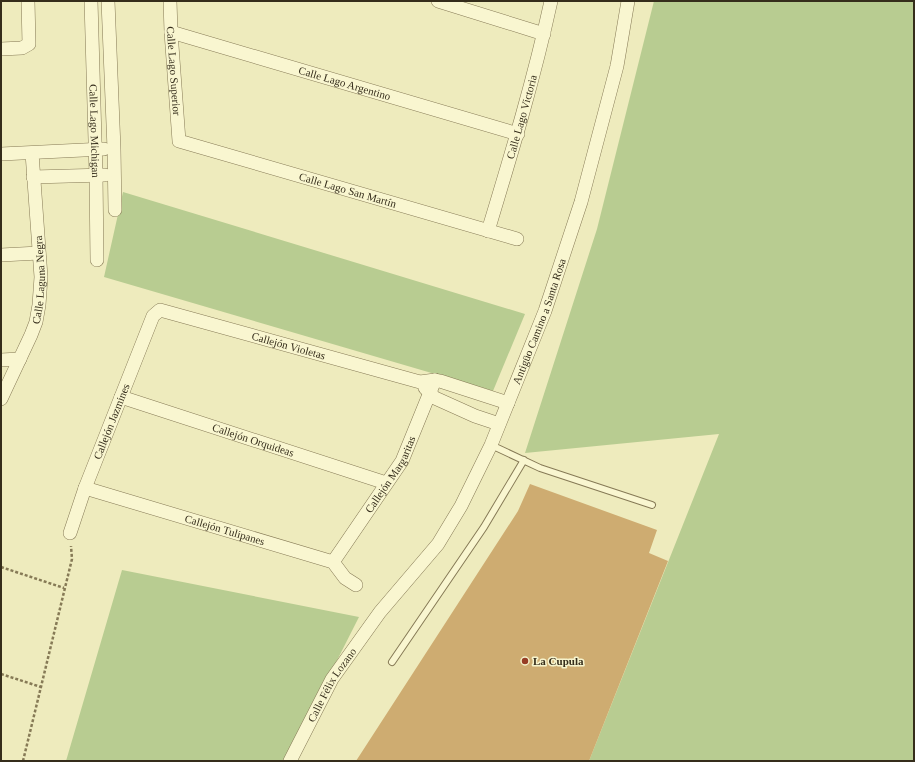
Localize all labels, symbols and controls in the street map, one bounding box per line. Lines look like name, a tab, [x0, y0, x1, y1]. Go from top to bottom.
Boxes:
street label: Calle Lago Superior	[165, 26, 183, 116]
street label: Calle Lago Argentino	[297, 64, 393, 102]
street label: Calle Lago Victoria	[504, 73, 539, 160]
street label: Calle Lago Michigan	[87, 84, 102, 178]
street label: Calle Lago San Martín	[298, 170, 398, 210]
street label: Calle Laguna Negra	[30, 235, 47, 325]
street label: Antigüo Camino a Santa Rosa	[510, 257, 568, 386]
street label: Callejón Violetas	[250, 330, 327, 362]
street label: Callejón Jazmines	[91, 382, 132, 461]
street label: Callejón Orquideas	[211, 421, 296, 459]
street label: Callejón Margaritas	[363, 434, 418, 515]
street label: Callejón Tulipanes	[183, 512, 266, 547]
street label: Calle Félix Lozano	[305, 645, 359, 724]
place label: La Cupula	[533, 655, 584, 667]
marker: La Cupula	[520, 656, 530, 666]

